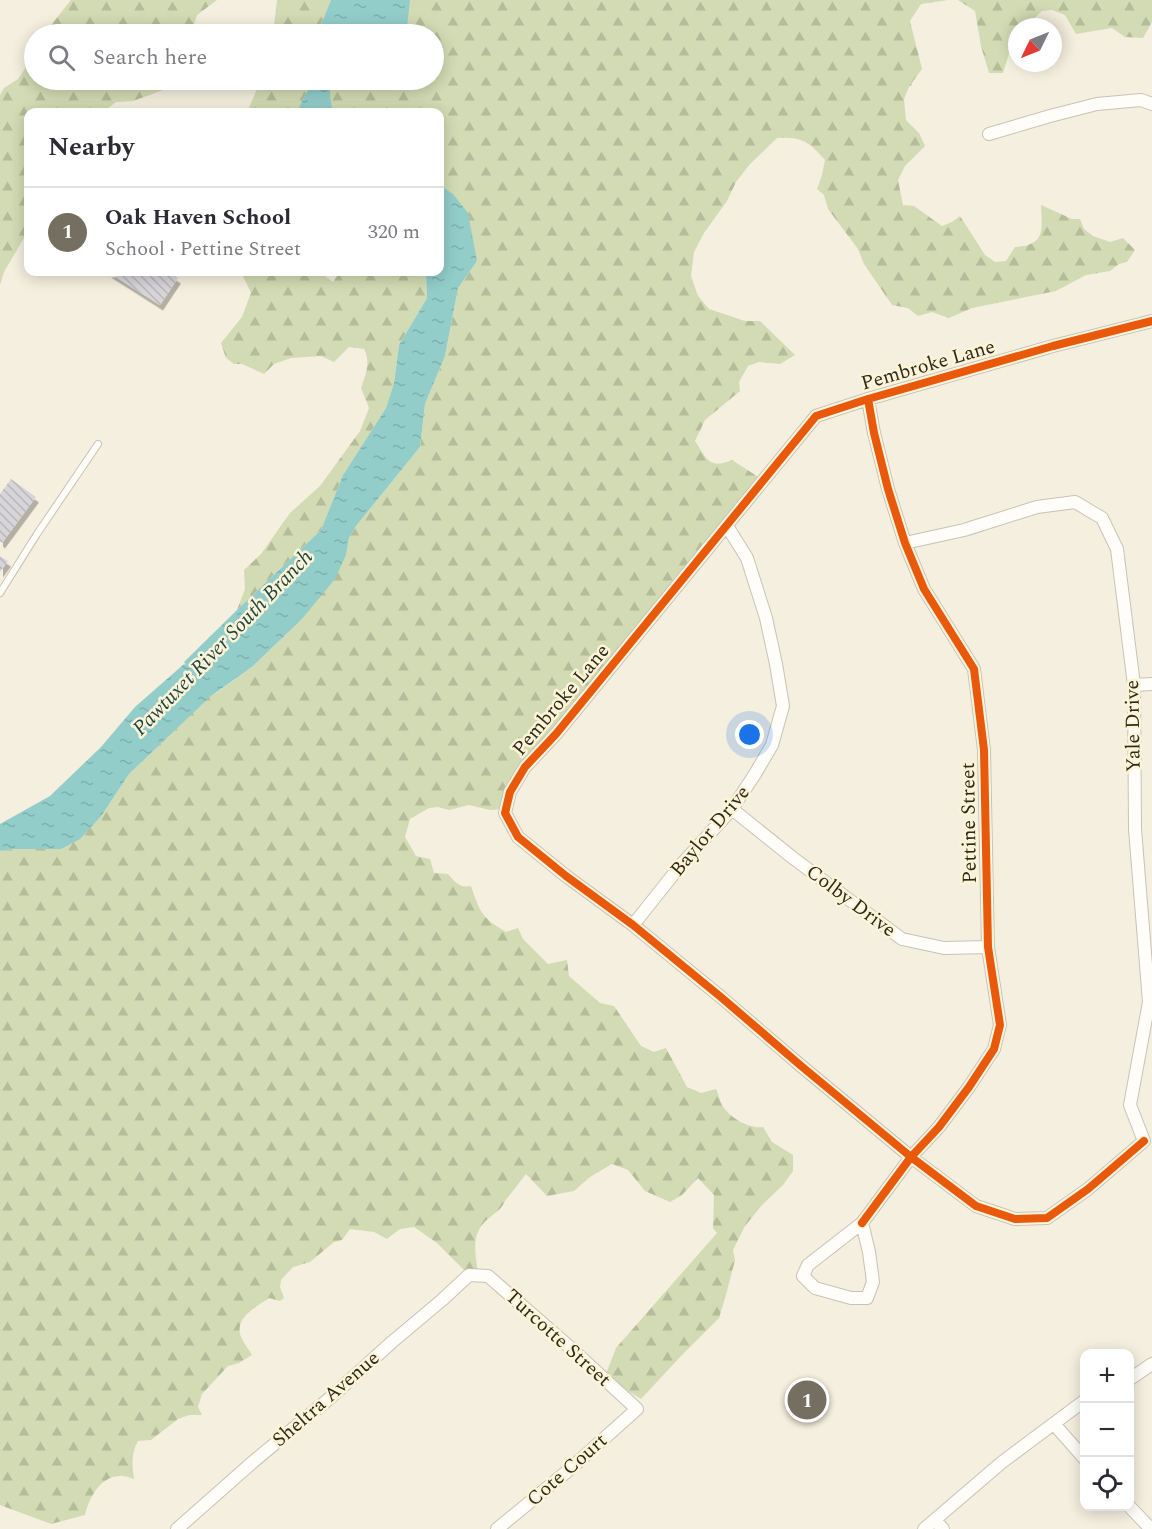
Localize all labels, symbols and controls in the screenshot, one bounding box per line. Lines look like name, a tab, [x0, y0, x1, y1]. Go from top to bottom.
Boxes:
north arrow	[1008, 18, 1062, 72]
search box	[24, 24, 444, 90]
icon: search	[45, 41, 78, 74]
text: Search here	[93, 41, 207, 74]
text: Nearby	[48, 127, 134, 167]
text: Oak Haven School	[105, 201, 291, 234]
text: 1	[62, 217, 73, 247]
text: 320 m	[368, 217, 420, 247]
text: School · Pettine Street	[105, 234, 301, 264]
street label: Pembroke Lane	[857, 332, 999, 398]
water label: Pawtuxet River South Branch	[125, 542, 321, 744]
street label: Pembroke Lane	[505, 637, 617, 763]
street label: Yale Drive	[1117, 680, 1149, 772]
your location	[735, 720, 764, 749]
street label: Pettine Street	[953, 762, 985, 884]
street label: Baylor Drive	[663, 779, 757, 883]
street label: Colby Drive	[800, 857, 902, 945]
street label: Turcotte Street	[498, 1282, 618, 1394]
street label: Sheltra Avenue	[266, 1344, 386, 1454]
map controls	[1080, 1349, 1134, 1511]
button: +	[1080, 1349, 1134, 1403]
pin: 1	[788, 1378, 826, 1422]
button: −	[1080, 1403, 1134, 1457]
street label: Cote Court	[520, 1426, 614, 1514]
button: locate	[1080, 1457, 1134, 1511]

